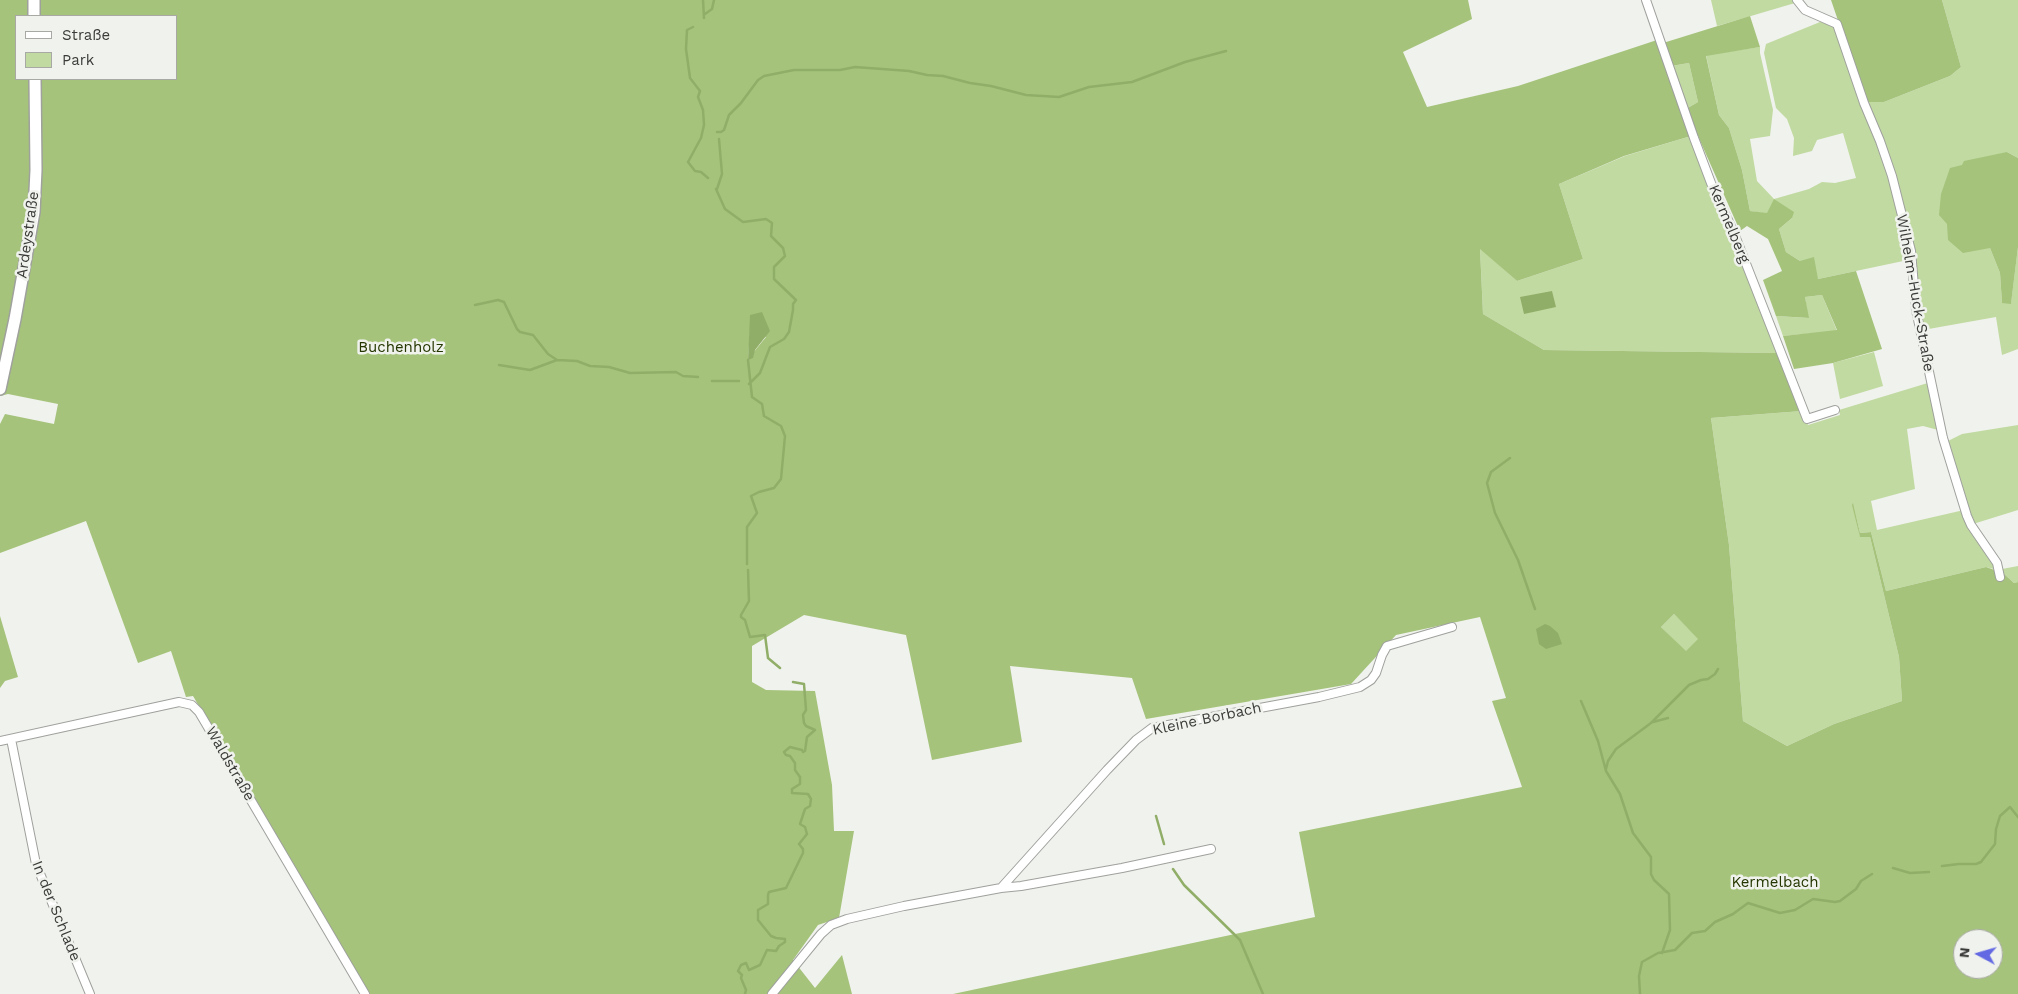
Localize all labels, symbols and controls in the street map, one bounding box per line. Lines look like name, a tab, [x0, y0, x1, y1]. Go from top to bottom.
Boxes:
legend	[15, 15, 178, 80]
text: Straße	[62, 26, 110, 44]
text: Park	[62, 51, 94, 69]
street label: Kermelberg	[1704, 182, 1754, 266]
street label: Ardeystraße	[13, 190, 43, 280]
street label: Wilhelm-Huck-Straße	[1892, 213, 1938, 373]
park label: Buchenholz	[358, 339, 444, 357]
street label: Kleine Borbach	[1151, 699, 1263, 739]
street label: Waldstraße	[202, 724, 258, 804]
street label: In der Schlade	[28, 858, 84, 964]
park label: Kermelbach	[1731, 874, 1819, 892]
north arrow	[1953, 929, 2003, 979]
text: N	[1956, 947, 1973, 959]

